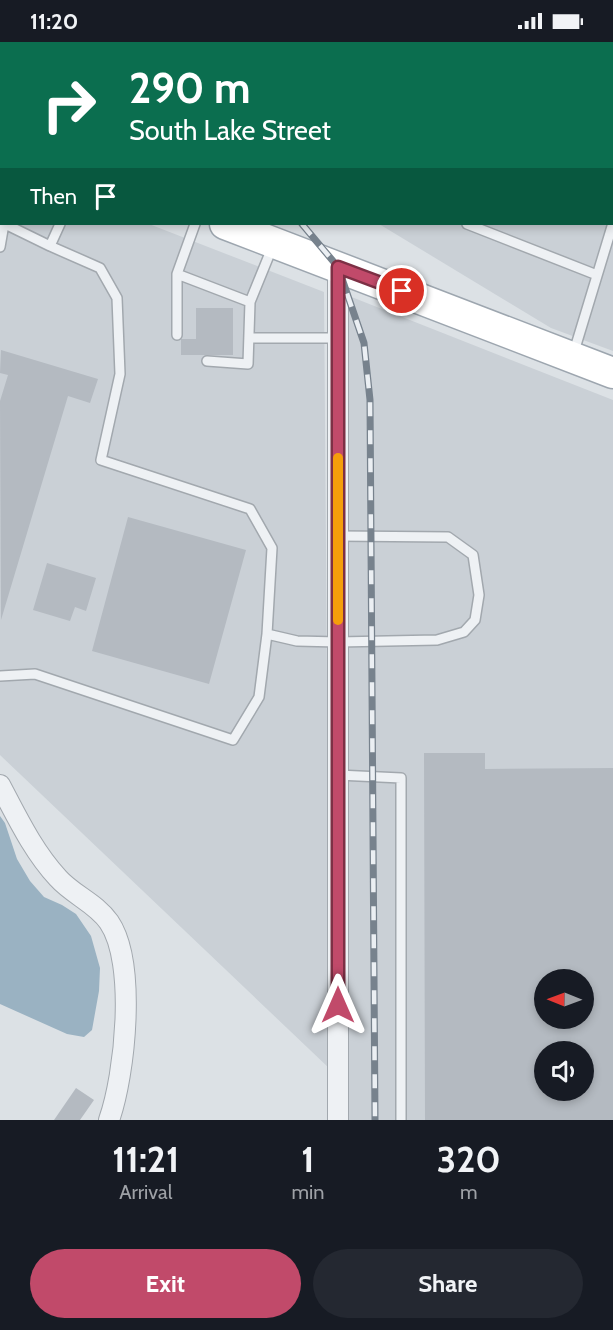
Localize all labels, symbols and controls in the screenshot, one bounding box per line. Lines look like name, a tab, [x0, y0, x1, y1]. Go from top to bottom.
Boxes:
text: 11:20	[30, 8, 78, 35]
text: 290 m	[129, 62, 250, 114]
icon: right	[30, 66, 108, 144]
text: South Lake Street	[129, 114, 331, 147]
icon: arrive	[89, 180, 122, 213]
text: Then	[30, 183, 77, 210]
pin	[376, 265, 427, 316]
icon: arrive	[385, 274, 418, 307]
north arrow	[534, 969, 594, 1029]
map controls	[534, 969, 594, 1101]
position arrow	[306, 973, 370, 1037]
button: sound	[534, 1041, 594, 1101]
text: 11:21	[112, 1137, 179, 1181]
text: 1	[301, 1137, 315, 1181]
text: 320	[437, 1137, 501, 1181]
text: Arrival	[119, 1180, 172, 1204]
text: min	[292, 1180, 324, 1204]
text: m	[460, 1180, 478, 1204]
button: Exit	[30, 1249, 301, 1318]
button: Share	[313, 1249, 583, 1318]

